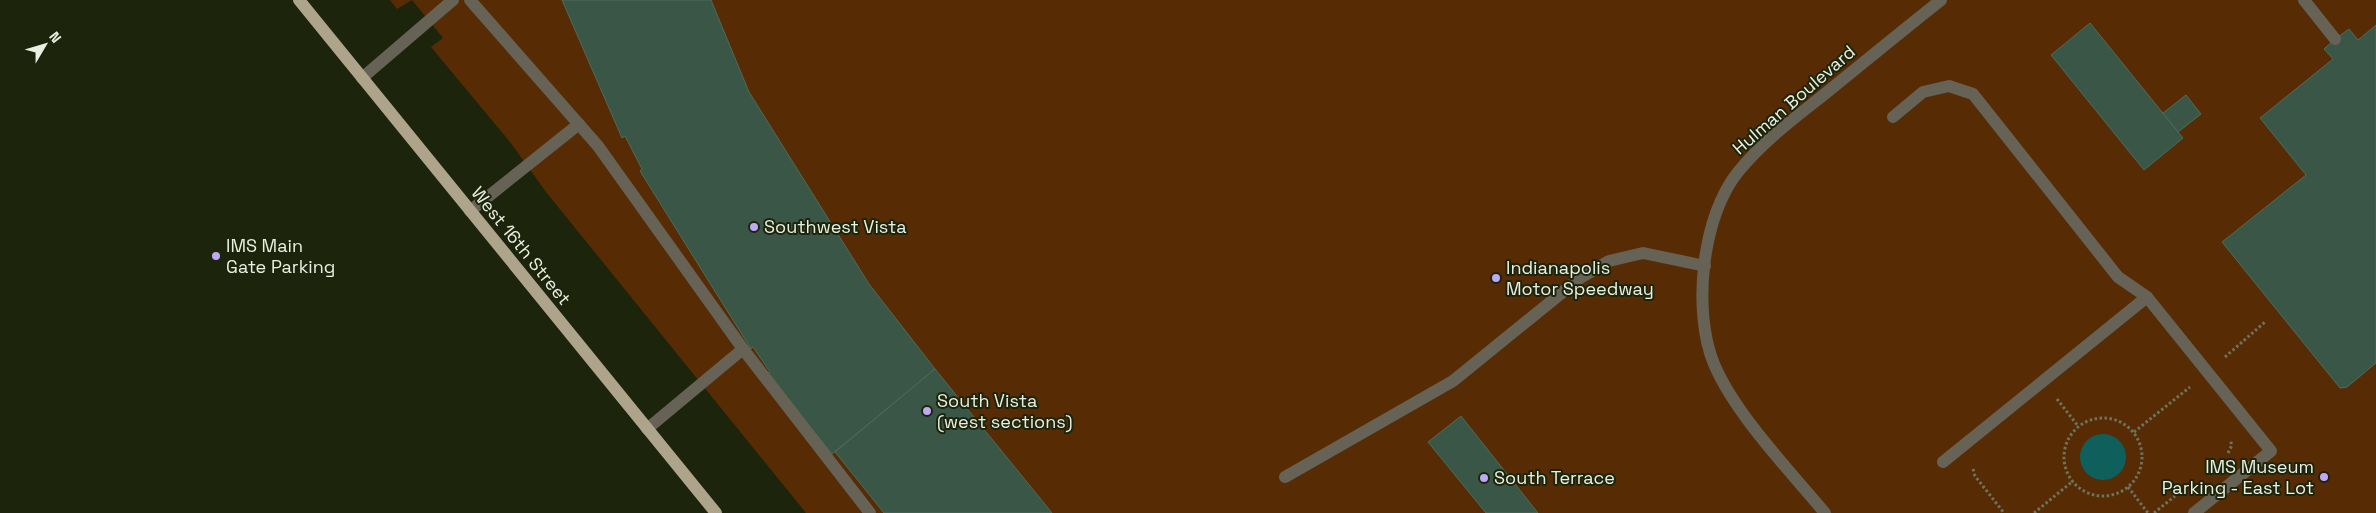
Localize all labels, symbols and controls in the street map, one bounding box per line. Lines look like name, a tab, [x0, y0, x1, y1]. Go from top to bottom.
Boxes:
north arrow	[20, 20, 70, 70]
text: N	[45, 28, 65, 46]
street label: Hulman Boulevard	[1728, 40, 1860, 159]
street label: West 16th Street	[467, 182, 576, 310]
place label: Southwest Vista	[764, 215, 907, 238]
marker: Southwest Vista	[748, 221, 760, 233]
place label: IMS Main Gate Parking	[226, 234, 335, 278]
marker: IMS Main Gate Parking	[210, 250, 222, 262]
place label: Indianapolis Motor Speedway	[1506, 256, 1654, 300]
marker: Indianapolis Motor Speedway	[1490, 272, 1502, 284]
place label: South Vista (west sections)	[937, 389, 1072, 433]
marker: South Vista (west sections)	[921, 405, 933, 417]
place label: IMS Museum Parking - East Lot	[2162, 455, 2314, 499]
place label: South Terrace	[1494, 466, 1615, 489]
marker: IMS Museum Parking - East Lot	[2318, 471, 2330, 483]
marker: South Terrace	[1478, 472, 1490, 484]

